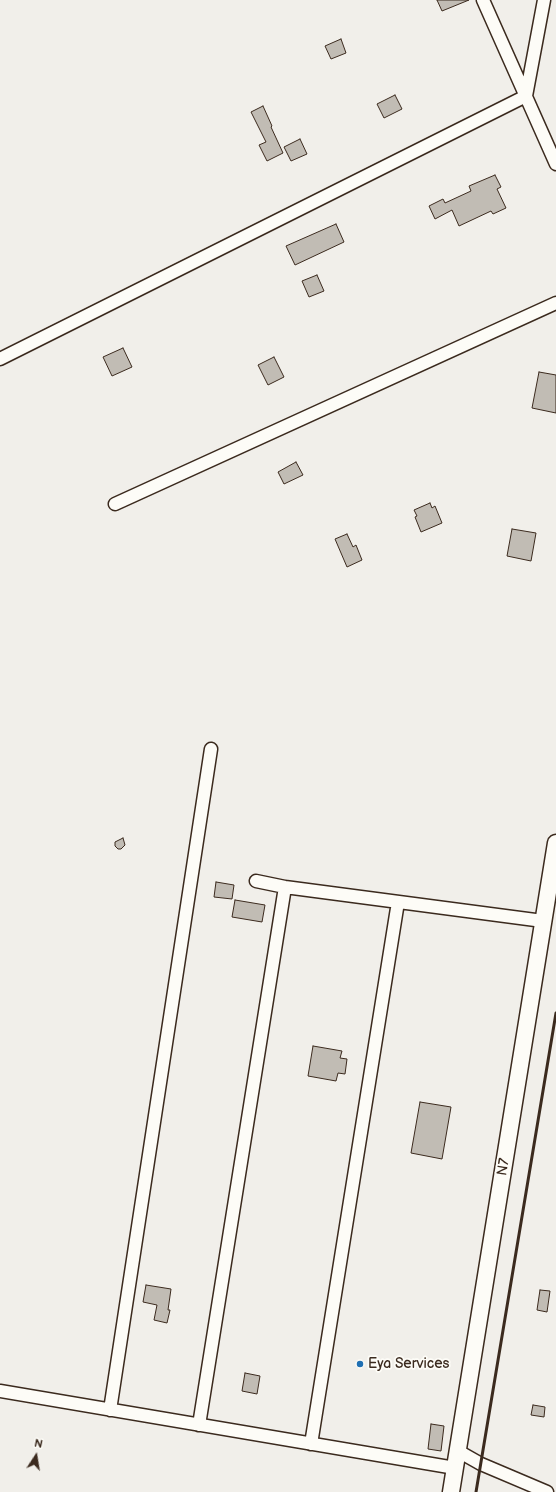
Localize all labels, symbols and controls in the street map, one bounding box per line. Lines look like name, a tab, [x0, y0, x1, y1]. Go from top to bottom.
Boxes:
street label: N7	[494, 1157, 514, 1177]
place label: Eya Services	[368, 1356, 449, 1372]
marker: Eya Services	[355, 1359, 365, 1369]
north arrow	[16, 1436, 56, 1476]
text: N	[33, 1437, 44, 1451]

